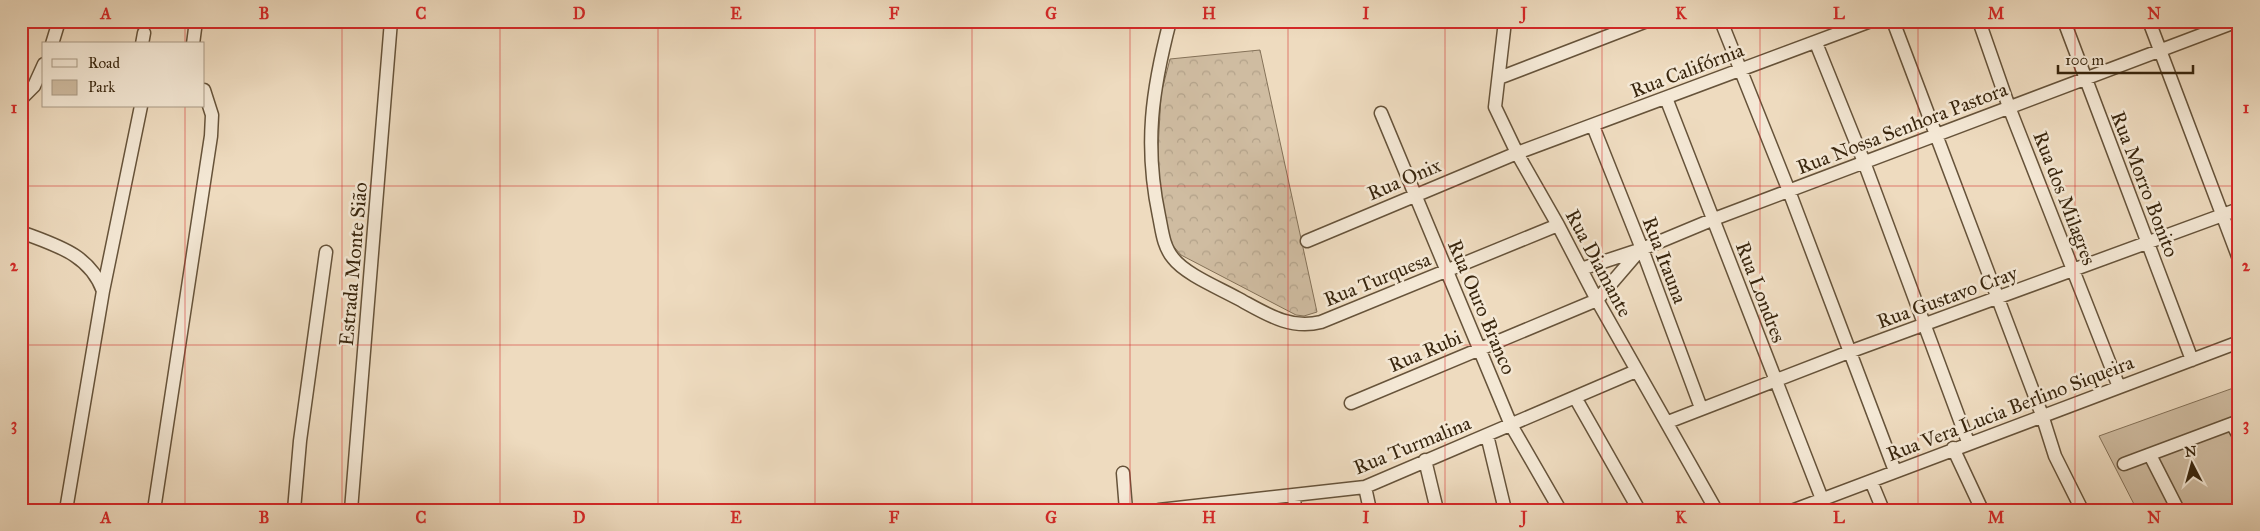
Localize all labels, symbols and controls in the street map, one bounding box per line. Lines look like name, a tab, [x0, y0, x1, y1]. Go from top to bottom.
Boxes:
text: A	[100, 4, 112, 23]
text: B	[259, 4, 269, 23]
text: C	[416, 4, 427, 23]
text: D	[573, 4, 586, 23]
text: E	[730, 4, 742, 23]
text: F	[889, 4, 900, 23]
text: G	[1045, 4, 1057, 23]
text: H	[1202, 4, 1216, 23]
text: I	[1363, 4, 1370, 23]
text: J	[1519, 4, 1528, 24]
text: K	[1675, 4, 1687, 23]
text: L	[1833, 4, 1845, 23]
text: M	[1988, 4, 2005, 23]
text: N	[2147, 4, 2161, 23]
street label: Rua Califórnia	[1627, 37, 1748, 103]
legend	[42, 42, 205, 108]
scale bar	[2058, 42, 2192, 74]
text: 100 m	[2065, 51, 2105, 69]
text: Road	[88, 54, 120, 72]
street label: Rua Nossa Senhora Pastora	[1793, 77, 2011, 179]
text: Park	[88, 78, 115, 96]
text: 1	[11, 98, 18, 117]
text: 1	[2243, 98, 2250, 117]
street label: Rua Morro Bonito	[2106, 108, 2184, 260]
street label: Rua dos Milagres	[2028, 128, 2102, 269]
street label: Rua Onix	[1364, 153, 1445, 205]
street label: Estrada Monte Sião	[334, 181, 372, 347]
street label: Rua Diamante	[1561, 205, 1637, 321]
street label: Rua Itauna	[1638, 213, 1693, 307]
street label: Rua Ouro Branco	[1443, 236, 1521, 378]
street label: Rua Londres	[1731, 238, 1791, 346]
street label: Rua Turquesa	[1320, 246, 1435, 312]
text: 2	[10, 256, 19, 275]
text: 2	[2242, 256, 2251, 275]
street label: Rua Gustavo Cray	[1873, 260, 2021, 334]
street label: Rua Rubi	[1385, 325, 1466, 377]
street label: Rua Vera Lucia Berlino Siqueira	[1883, 350, 2138, 467]
street label: Rua Turmalina	[1350, 410, 1475, 479]
text: 3	[11, 415, 17, 435]
text: 3	[2243, 415, 2249, 435]
north arrow	[2168, 438, 2218, 488]
text: N	[2184, 442, 2198, 461]
text: A	[100, 508, 112, 527]
text: B	[259, 508, 269, 527]
text: C	[416, 508, 427, 527]
text: D	[573, 508, 586, 527]
text: E	[730, 508, 742, 527]
text: F	[889, 508, 900, 527]
text: G	[1045, 508, 1057, 527]
text: H	[1202, 508, 1216, 527]
text: I	[1363, 508, 1370, 527]
text: J	[1519, 508, 1528, 528]
text: K	[1675, 508, 1687, 527]
text: L	[1833, 508, 1845, 527]
text: M	[1988, 508, 2005, 527]
text: N	[2147, 508, 2161, 527]

